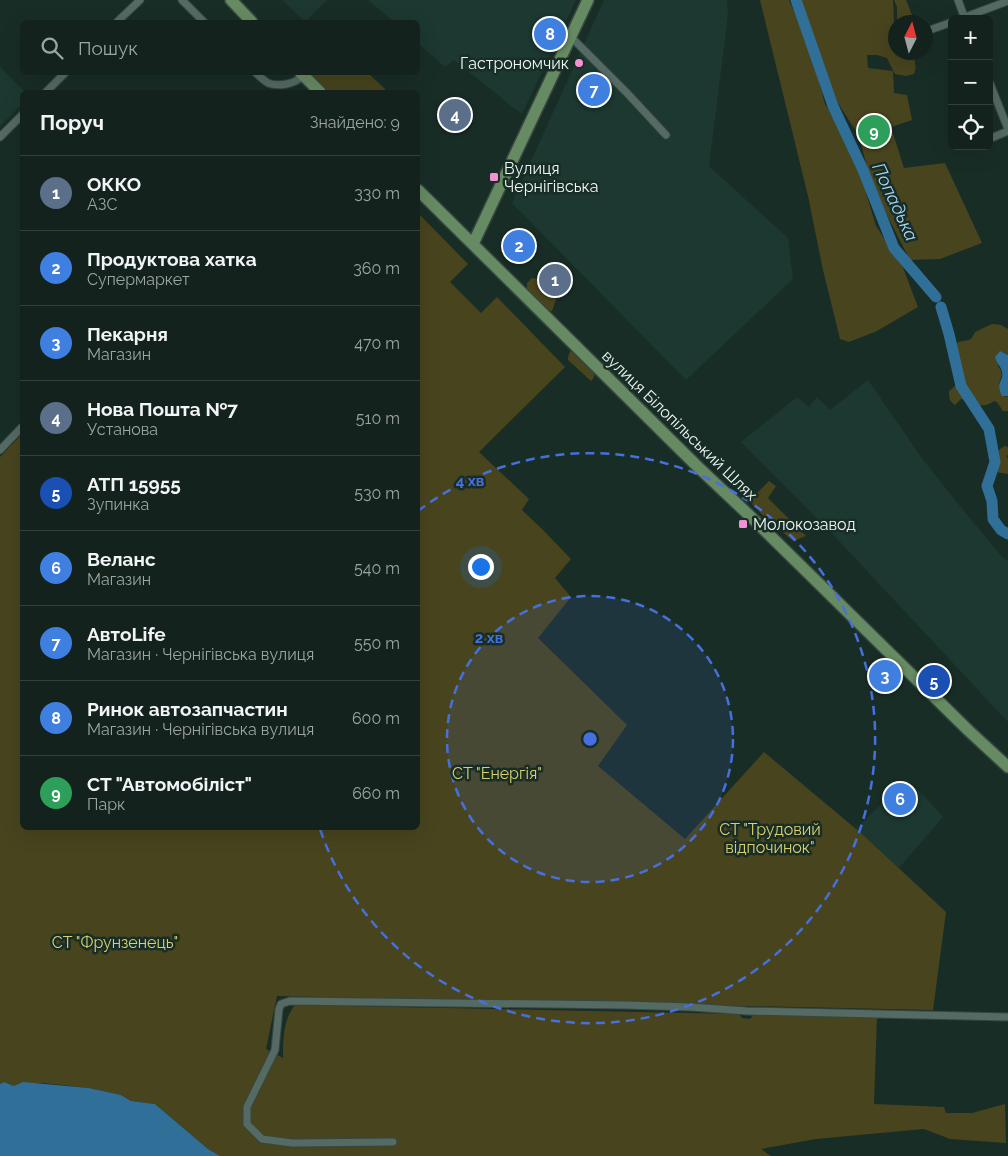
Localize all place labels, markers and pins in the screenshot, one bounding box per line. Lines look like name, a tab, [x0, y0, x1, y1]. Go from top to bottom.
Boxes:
pin: 8	[534, 15, 566, 53]
place label: Гастрономчик	[460, 54, 569, 73]
marker: Гастрономчик	[573, 57, 585, 69]
pin: 7	[578, 71, 610, 109]
pin: 4	[439, 96, 471, 134]
pin: 9	[858, 112, 890, 150]
place label: Вулиця Чернігівська	[504, 159, 599, 196]
marker: Вулиця Чернігівська	[488, 171, 500, 183]
pin: 2	[503, 227, 535, 265]
pin: 1	[539, 261, 571, 299]
place label: Молокозавод	[753, 515, 856, 534]
marker: Молокозавод	[737, 518, 749, 530]
pin: 3	[869, 657, 901, 695]
pin: 5	[918, 662, 950, 700]
centre of rings	[581, 730, 599, 748]
pin: 6	[884, 780, 916, 818]

